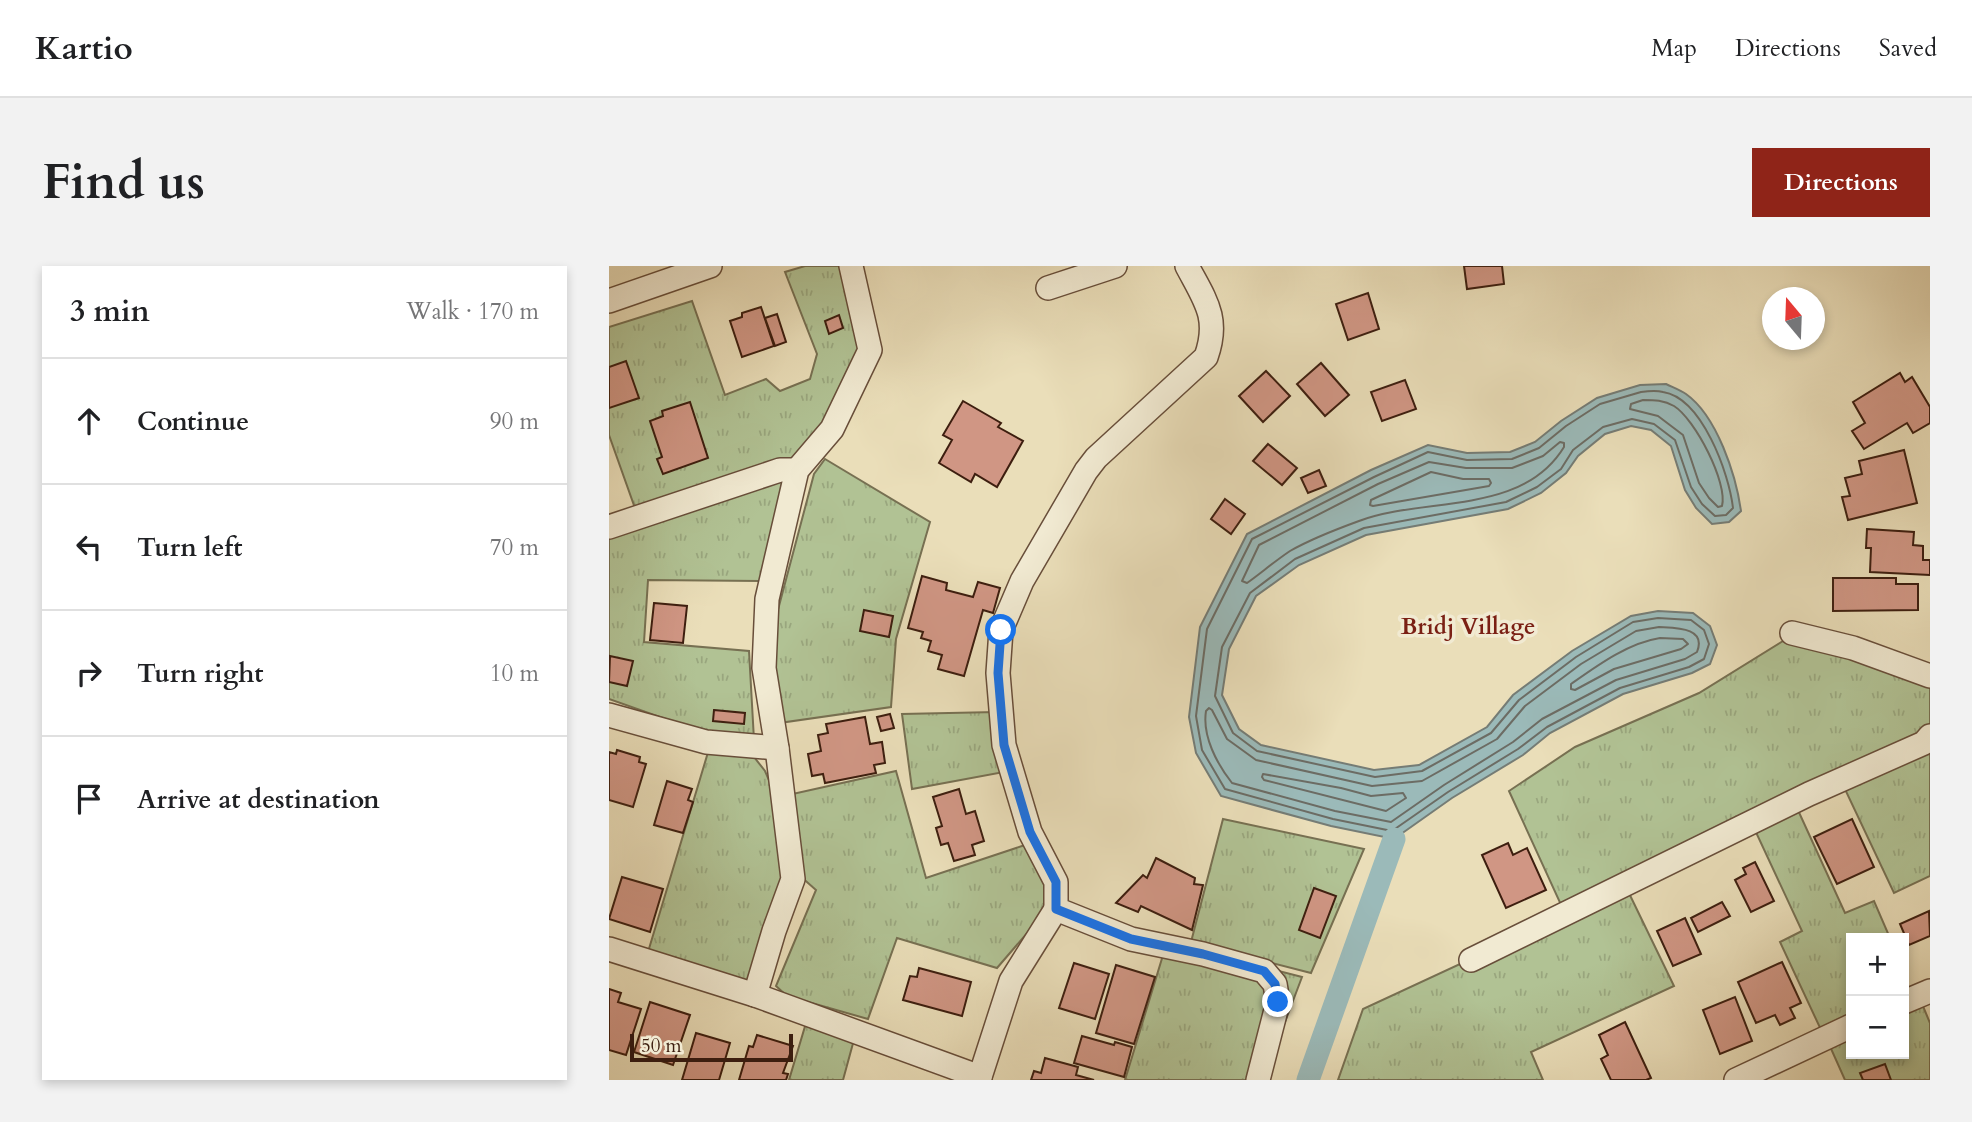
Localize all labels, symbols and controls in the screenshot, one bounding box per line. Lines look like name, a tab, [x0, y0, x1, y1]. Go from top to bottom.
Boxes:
text: Kartio	[35, 26, 133, 71]
text: Map	[1651, 32, 1697, 65]
text: Directions	[1735, 32, 1841, 65]
text: Saved	[1879, 32, 1937, 65]
button: Directions	[1752, 148, 1930, 217]
text: Find us	[42, 149, 205, 216]
north arrow	[1762, 287, 1825, 350]
text: 3 min	[70, 291, 150, 332]
text: Walk · 170 m	[406, 296, 539, 327]
icon: ahead	[70, 402, 108, 440]
text: Continue	[137, 404, 249, 439]
text: 90 m	[490, 406, 539, 437]
icon: left	[70, 528, 108, 566]
text: Turn left	[137, 530, 242, 565]
text: 70 m	[490, 532, 539, 563]
district label: Bridj Village	[1401, 611, 1535, 642]
route start	[985, 614, 1016, 645]
icon: right	[70, 654, 108, 692]
text: Turn right	[137, 656, 264, 691]
text: 10 m	[490, 658, 539, 689]
icon: arrive	[70, 780, 108, 818]
text: Arrive at destination	[137, 782, 380, 817]
map controls	[1846, 933, 1909, 1059]
button: +	[1846, 933, 1909, 996]
route end	[1262, 986, 1293, 1017]
button: −	[1846, 996, 1909, 1059]
scale bar	[630, 1031, 793, 1063]
text: 50 m	[641, 1033, 682, 1059]

